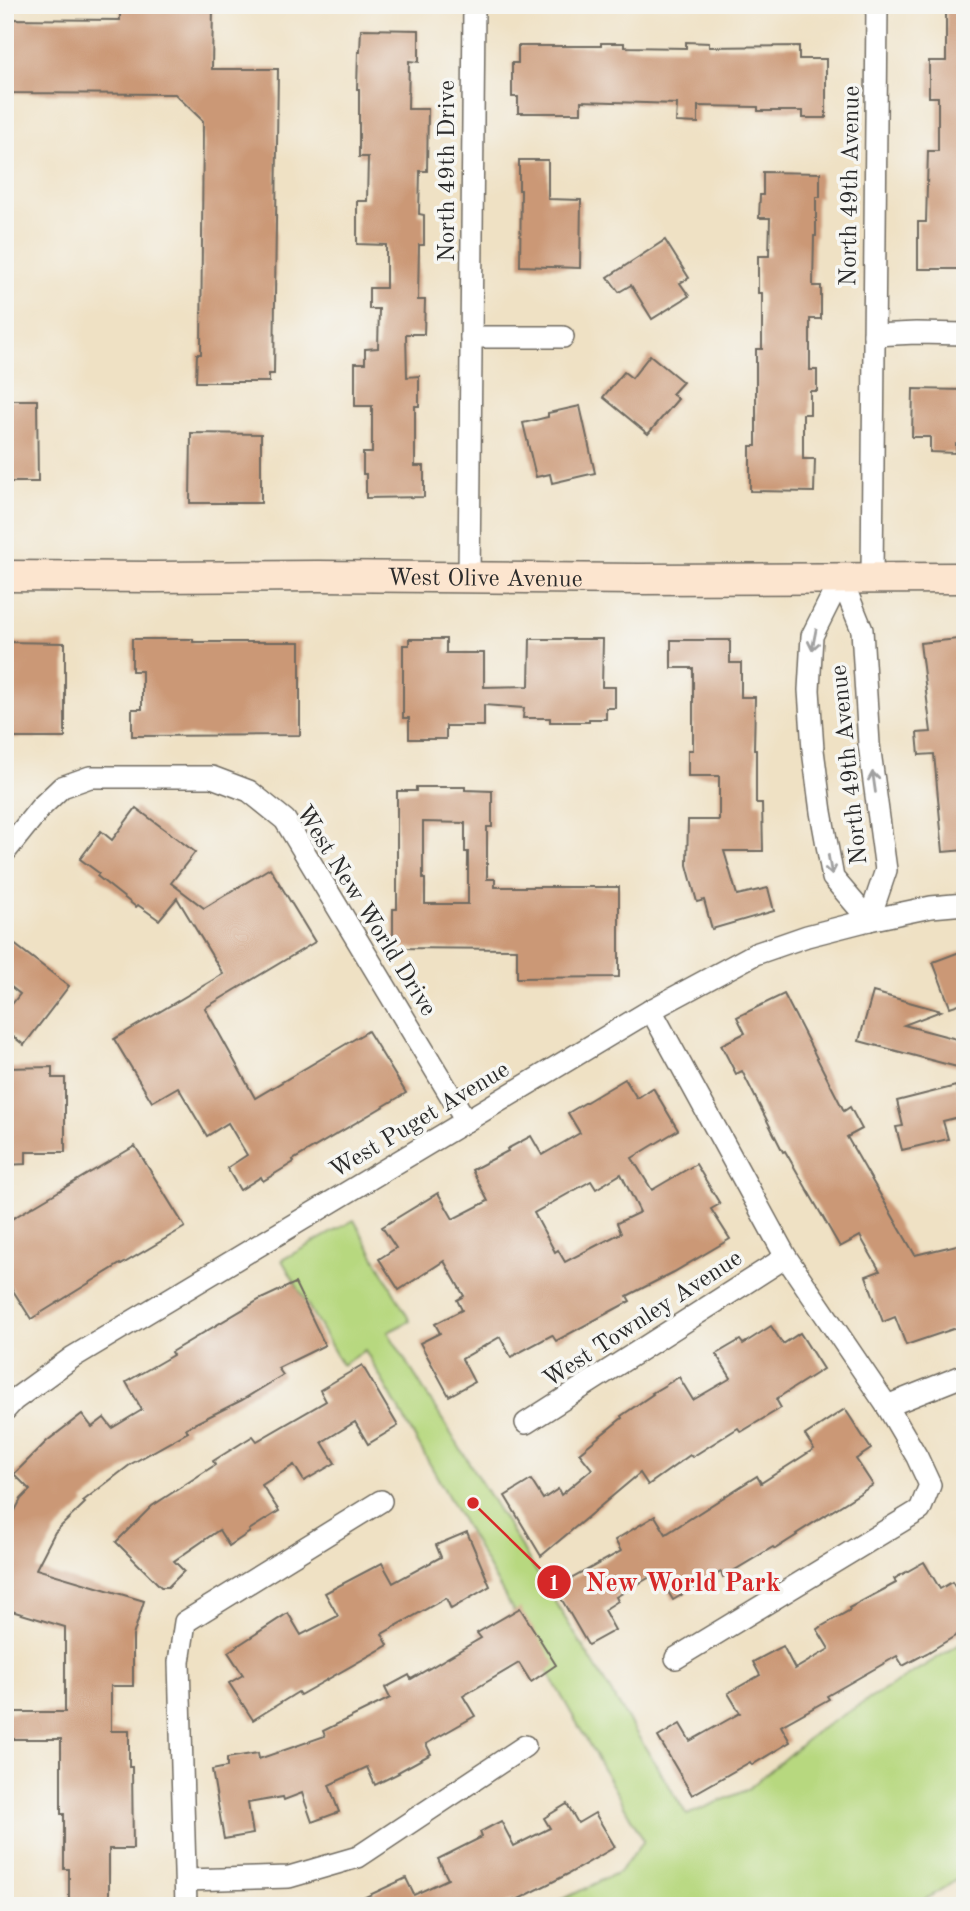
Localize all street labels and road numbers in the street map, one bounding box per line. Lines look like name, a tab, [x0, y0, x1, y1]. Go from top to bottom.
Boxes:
street label: North 49th Drive	[436, 80, 460, 262]
street label: North 49th Avenue	[837, 86, 865, 287]
street label: West Olive Avenue	[387, 567, 583, 592]
street label: North 49th Avenue	[828, 664, 872, 866]
street label: West New World Drive	[291, 802, 440, 1021]
street label: West Puget Avenue	[326, 1058, 514, 1184]
street label: West Townley Avenue	[539, 1247, 747, 1393]

